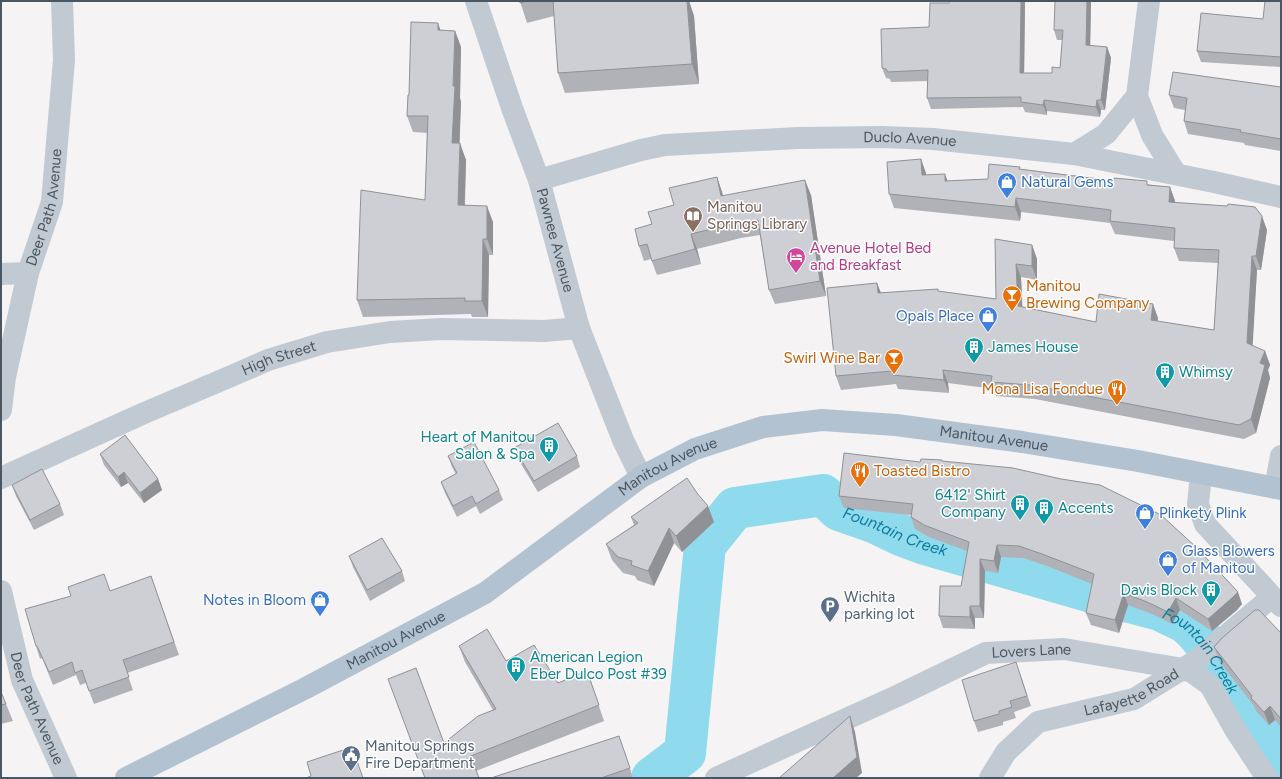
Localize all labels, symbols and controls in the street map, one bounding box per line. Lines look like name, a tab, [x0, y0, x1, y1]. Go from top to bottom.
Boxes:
street label: Duclo Avenue	[863, 128, 957, 150]
street label: Deer Path Avenue	[22, 148, 65, 268]
shop icon: Natural Gems	[996, 171, 1018, 199]
place label: Natural Gems	[1021, 173, 1113, 191]
street label: Pawnee Avenue	[533, 186, 578, 294]
place label: Manitou Springs Library	[707, 198, 807, 233]
library icon: Manitou Springs Library	[682, 205, 704, 233]
place label: Avenue Hotel Bed and Breakfast	[810, 239, 931, 274]
hotel icon: Avenue Hotel Bed and Breakfast	[785, 246, 807, 274]
place label: Manitou Brewing Company	[1026, 277, 1149, 312]
bar icon: Manitou Brewing Company	[1001, 284, 1023, 312]
shop icon: Opals Place	[977, 305, 999, 333]
place label: Opals Place	[896, 307, 974, 325]
building icon: James House	[963, 336, 985, 364]
street label: High Street	[239, 337, 319, 379]
place label: James House	[988, 338, 1079, 356]
bar icon: Swirl Wine Bar	[883, 347, 905, 375]
place label: Swirl Wine Bar	[783, 349, 880, 367]
building icon: Whimsy	[1154, 361, 1176, 389]
place label: Whimsy	[1179, 363, 1233, 381]
restaurant icon: Mona Lisa Fondue	[1106, 378, 1128, 406]
place label: Mona Lisa Fondue	[982, 380, 1103, 398]
street label: Manitou Avenue	[939, 422, 1050, 455]
place label: Heart of Manitou Salon & Spa	[421, 428, 535, 463]
street label: Manitou Avenue	[615, 433, 719, 500]
building icon: Heart of Manitou Salon & Spa	[538, 435, 560, 463]
restaurant icon: Toasted Bistro	[849, 460, 871, 488]
place label: Toasted Bistro	[874, 462, 970, 480]
place label: 6412' Shirt Company	[935, 486, 1006, 521]
building icon: 6412' Shirt Company	[1009, 493, 1031, 521]
building icon: Accents	[1033, 497, 1055, 525]
place label: Accents	[1058, 499, 1114, 517]
shop icon: Plinkety Plink	[1134, 502, 1156, 530]
water label: Fountain Creek	[840, 503, 950, 560]
place label: Plinkety Plink	[1159, 504, 1247, 522]
place label: Glass Blowers of Manitou	[1182, 542, 1275, 577]
shop icon: Glass Blowers of Manitou	[1157, 549, 1179, 577]
building icon: Davis Block	[1200, 579, 1222, 607]
place label: Davis Block	[1121, 581, 1198, 599]
place label: Wichita parking lot	[844, 588, 915, 623]
shop icon: Notes in Bloom	[309, 589, 331, 617]
place label: Notes in Bloom	[203, 591, 306, 609]
parking icon: Wichita parking lot	[819, 595, 841, 623]
water label: Fountain Creek	[1160, 604, 1243, 698]
street label: Manitou Avenue	[343, 607, 448, 674]
street label: Lovers Lane	[991, 640, 1073, 662]
place label: American Legion Eber Dulco Post #39	[530, 648, 667, 683]
street label: Deer Path Avenue	[7, 650, 68, 767]
building icon: American Legion Eber Dulco Post #39	[505, 655, 527, 683]
street label: Lafayette Road	[1082, 665, 1182, 720]
place label: Manitou Springs Fire Department	[365, 737, 475, 772]
public building icon: Manitou Springs Fire Department	[340, 744, 362, 772]

